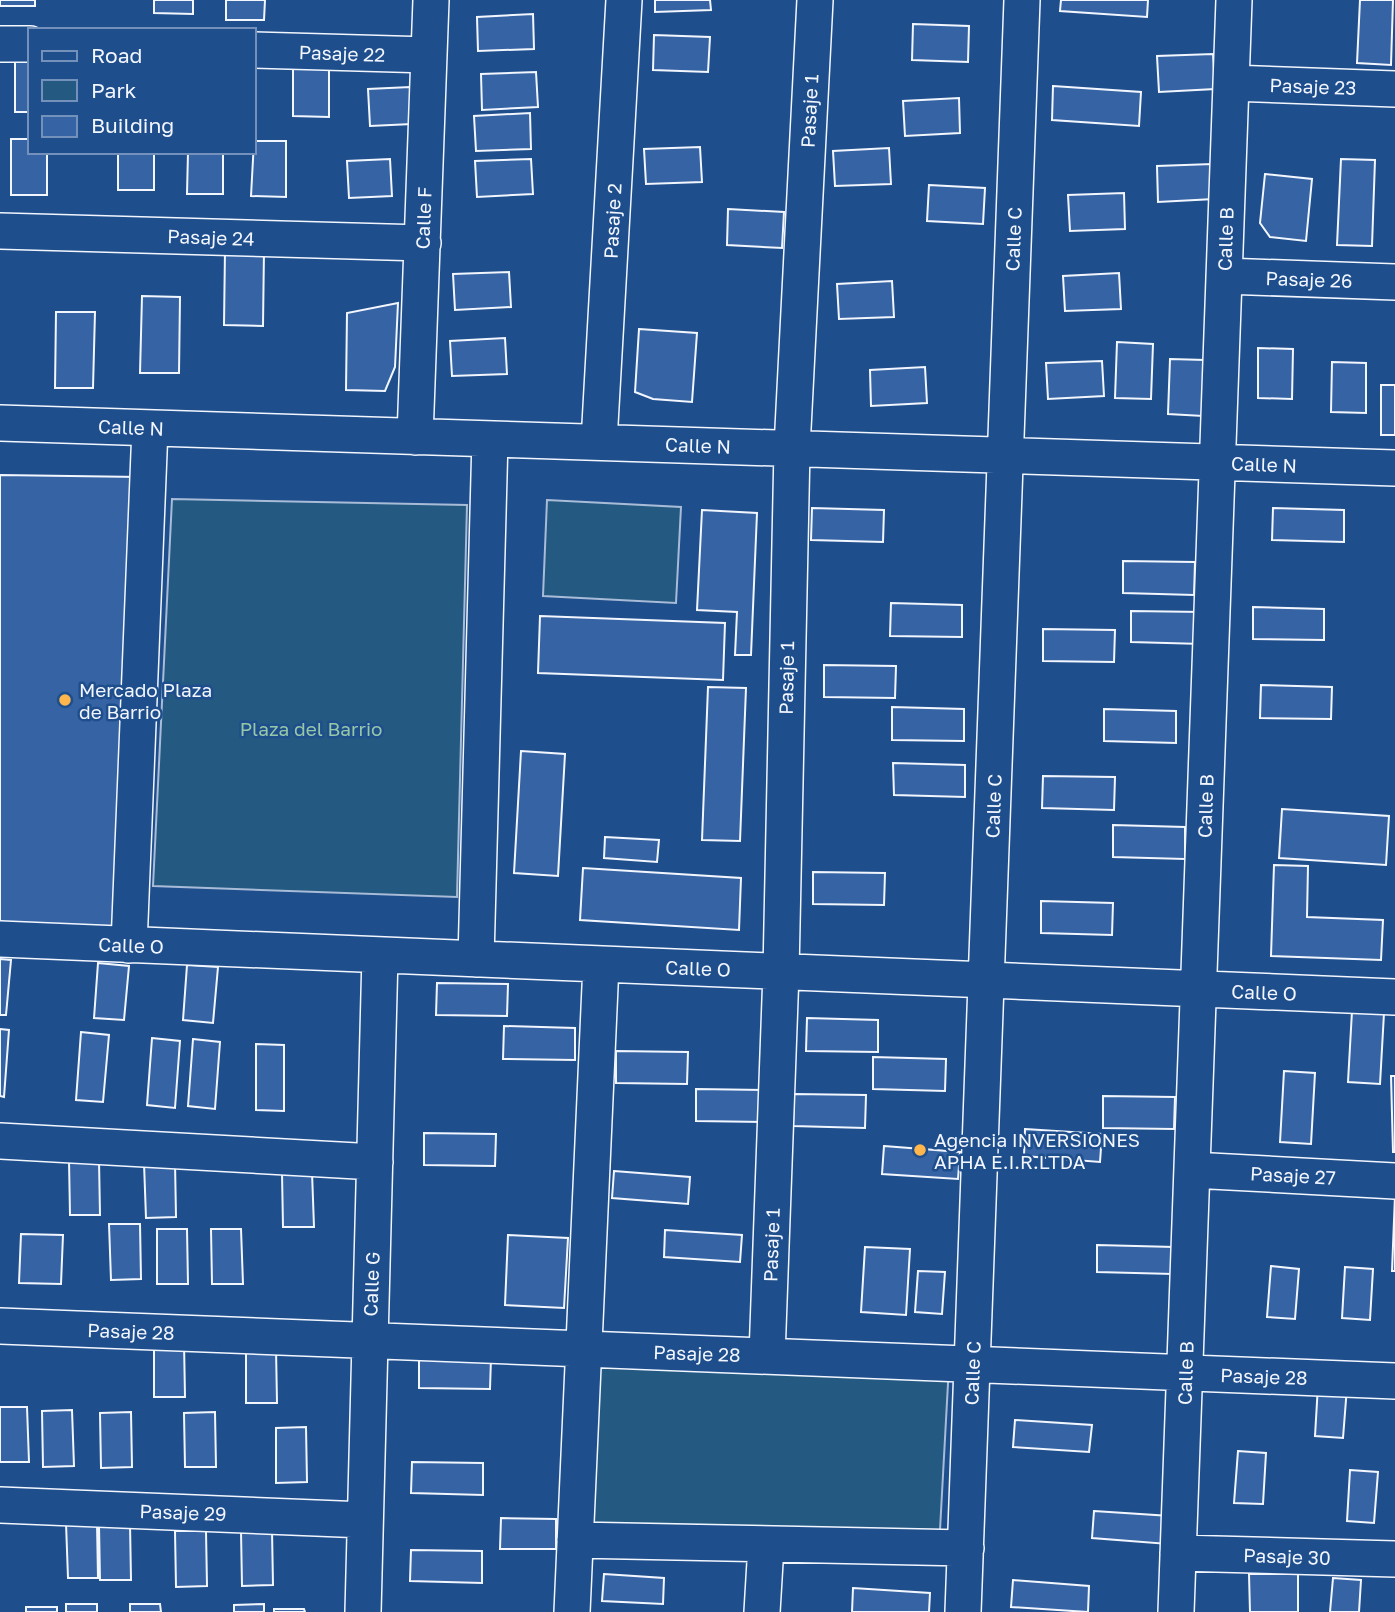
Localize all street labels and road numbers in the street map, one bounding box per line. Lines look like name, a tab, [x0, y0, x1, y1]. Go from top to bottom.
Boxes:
street label: Pasaje 22	[298, 40, 386, 66]
street label: Pasaje 23	[1269, 73, 1357, 99]
street label: Pasaje 1	[796, 74, 822, 148]
street label: Pasaje 2	[599, 183, 625, 259]
street label: Calle F	[410, 186, 436, 250]
street label: Calle C	[1000, 206, 1026, 272]
street label: Calle B	[1212, 207, 1238, 271]
street label: Pasaje 24	[167, 224, 255, 250]
street label: Pasaje 26	[1265, 266, 1353, 292]
street label: Calle N	[98, 414, 164, 440]
street label: Calle N	[665, 432, 731, 458]
street label: Calle N	[1231, 451, 1297, 477]
street label: Pasaje 1	[774, 641, 798, 715]
street label: Calle C	[980, 773, 1006, 839]
street label: Calle B	[1192, 774, 1218, 838]
street label: Calle O	[98, 932, 164, 958]
street label: Calle O	[665, 955, 731, 981]
street label: Calle O	[1231, 979, 1297, 1005]
street label: Pasaje 27	[1250, 1161, 1336, 1189]
street label: Pasaje 1	[758, 1208, 784, 1282]
street label: Calle G	[358, 1251, 384, 1317]
street label: Pasaje 28	[87, 1318, 175, 1344]
street label: Pasaje 28	[653, 1340, 741, 1366]
street label: Calle C	[959, 1340, 985, 1406]
street label: Calle B	[1172, 1341, 1198, 1405]
street label: Pasaje 28	[1220, 1363, 1308, 1389]
street label: Pasaje 29	[139, 1499, 227, 1525]
street label: Pasaje 30	[1243, 1543, 1331, 1569]

